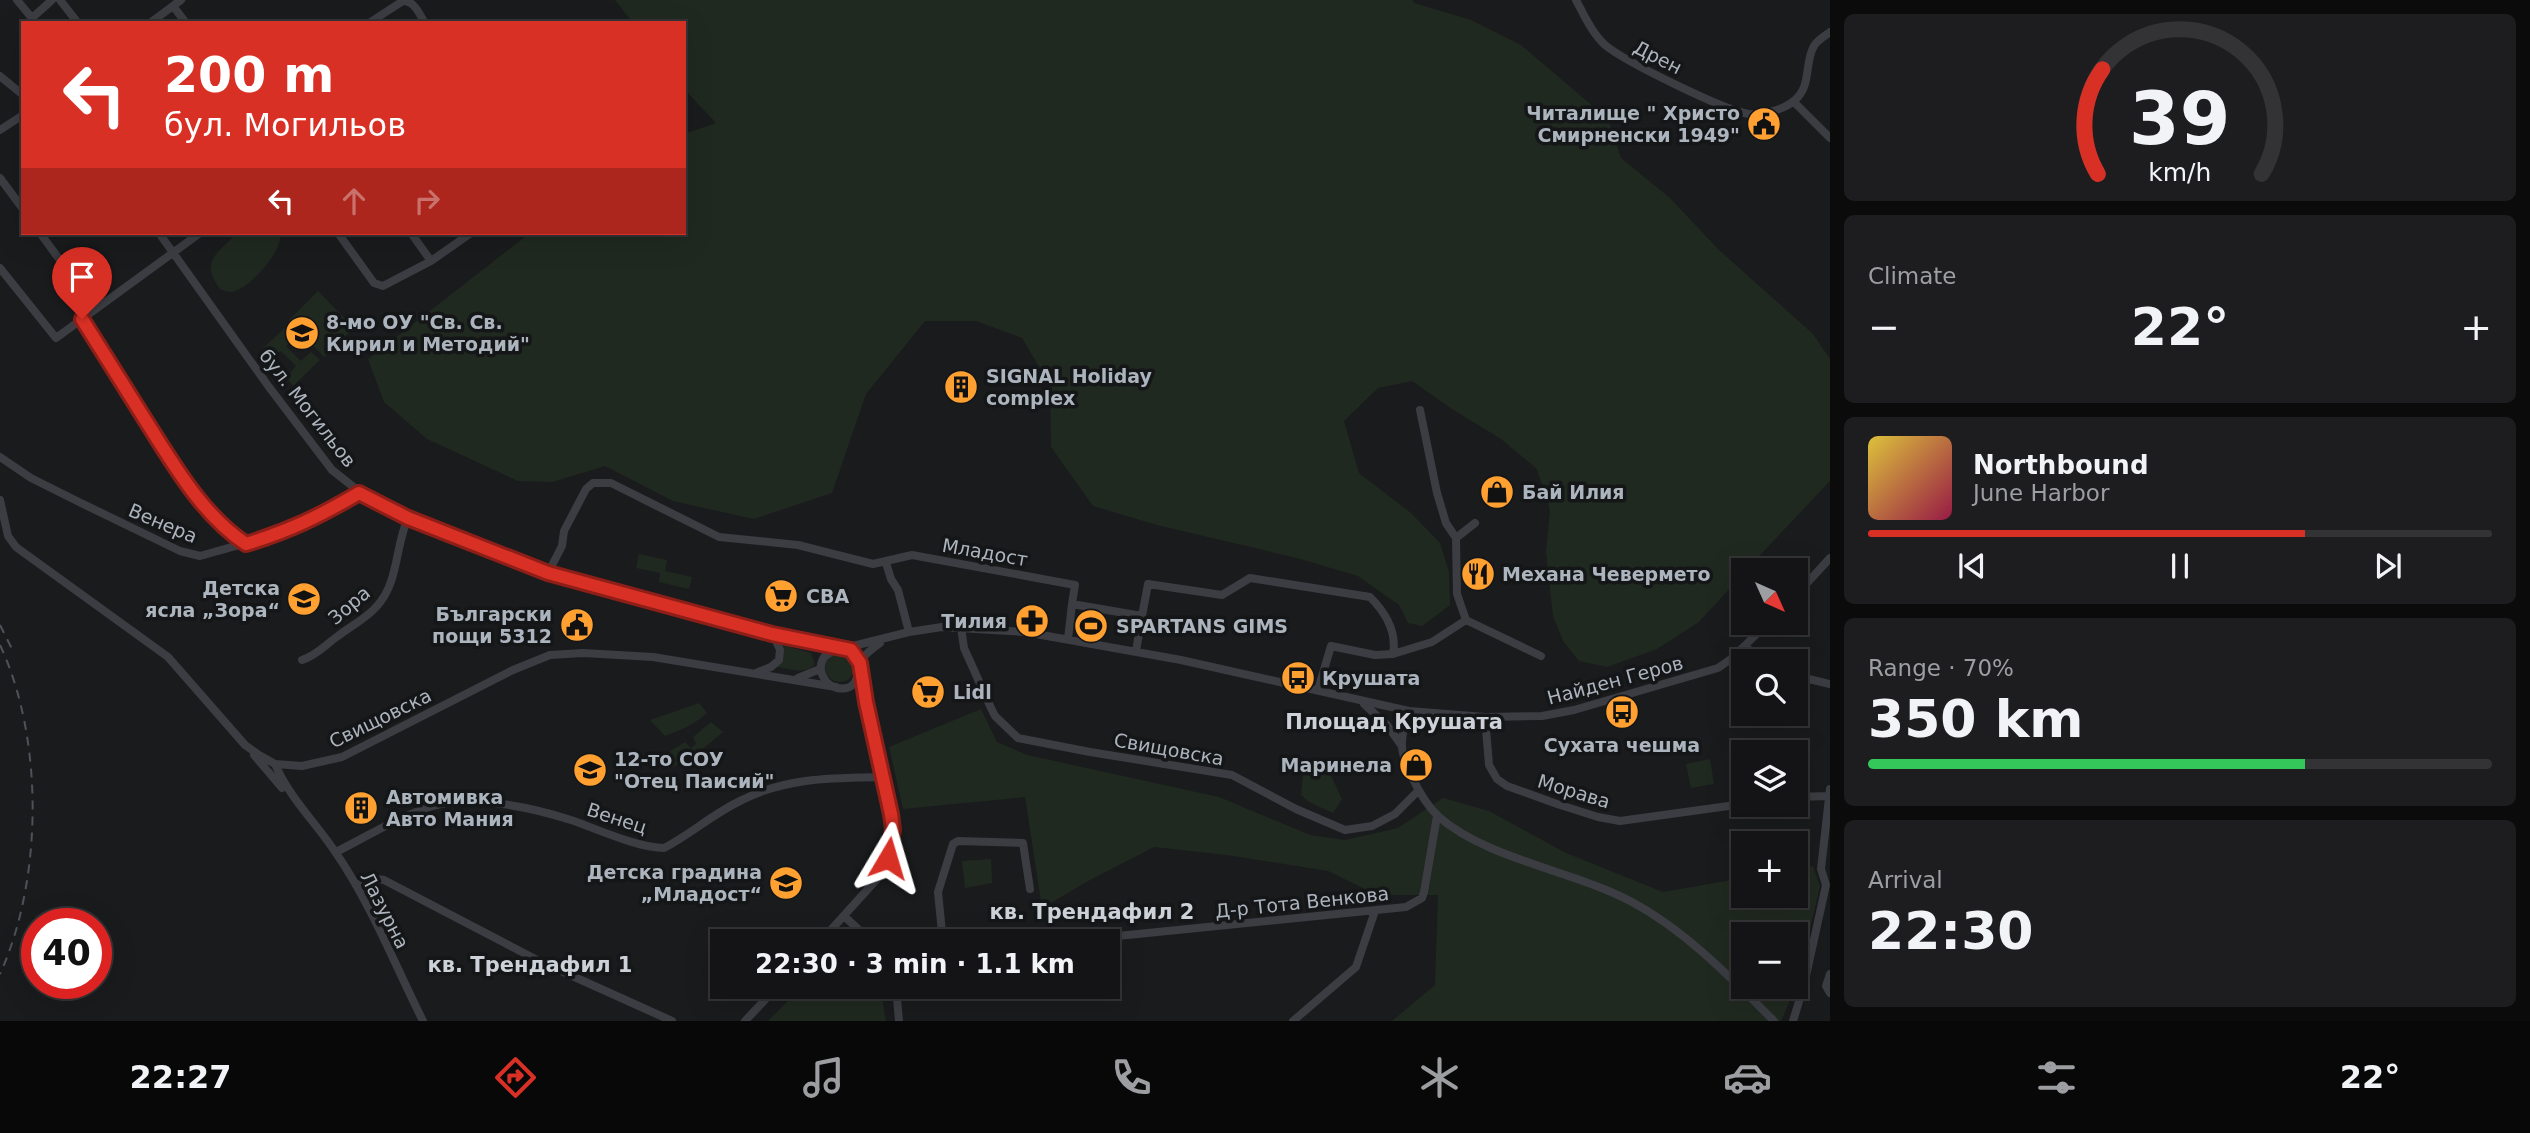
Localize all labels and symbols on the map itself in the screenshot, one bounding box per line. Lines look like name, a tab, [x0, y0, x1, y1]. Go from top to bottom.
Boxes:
street label: Дрен	[1630, 36, 1686, 78]
place label: Читалище " Христо Смирненски 1949"	[1526, 102, 1740, 146]
public building icon: Читалище " Христо Смирненски 1949"	[1745, 105, 1783, 143]
pin	[52, 247, 112, 319]
place label: 8-мо ОУ "Св. Св. Кирил и Методий"	[326, 311, 530, 355]
school or university icon: 8-мо ОУ "Св. Св. Кирил и Методий"	[283, 314, 321, 352]
street label: бул. Могильов	[255, 345, 361, 471]
place label: SIGNAL Holiday complex	[986, 365, 1152, 409]
building icon: SIGNAL Holiday complex	[942, 368, 980, 406]
shop icon: Бай Илия	[1478, 473, 1516, 511]
place label: Бай Илия	[1522, 481, 1625, 503]
street label: Венера	[125, 499, 201, 547]
street label: Младост	[941, 534, 1029, 570]
restaurant icon: Механа Чевермето	[1459, 555, 1497, 593]
north arrow	[1731, 558, 1808, 635]
place label: Механа Чевермето	[1502, 563, 1711, 585]
place label: Детска ясла „Зора“	[145, 577, 280, 621]
supermarket icon: CBA	[762, 577, 800, 615]
school or university icon: Детска ясла „Зора“	[285, 580, 323, 618]
street label: Зора	[324, 581, 374, 629]
place label: CBA	[806, 585, 849, 607]
pharmacy icon: Тилия	[1013, 602, 1051, 640]
place label: Български пощи 5312	[432, 603, 552, 647]
public building icon: Български пощи 5312	[558, 606, 596, 644]
sports icon: SPARTANS GIMS	[1072, 607, 1110, 645]
place label: Тилия	[941, 610, 1007, 632]
place label: SPARTANS GIMS	[1116, 615, 1288, 637]
street label: Найден Геров	[1545, 651, 1685, 709]
bus stop icon: Крушата	[1279, 659, 1317, 697]
place label: Крушата	[1322, 667, 1420, 689]
supermarket icon: Lidl	[909, 673, 947, 711]
place label: Lidl	[953, 681, 992, 703]
street label: Свищовска	[325, 684, 435, 752]
bus stop icon: Сухата чешма	[1603, 693, 1641, 731]
district label: Площад Крушата	[1285, 710, 1503, 734]
street label: Свищовска	[1112, 729, 1226, 769]
place label: Сухата чешма	[1544, 734, 1700, 756]
shop icon: Маринела	[1397, 746, 1435, 784]
place label: 12-то СОУ "Отец Паисий"	[614, 748, 774, 792]
school or university icon: 12-то СОУ "Отец Паисий"	[571, 751, 609, 789]
place label: Маринела	[1281, 754, 1392, 776]
street label: Морава	[1535, 770, 1613, 812]
place label: Автомивка Авто Мания	[386, 786, 514, 830]
building icon: Автомивка Авто Мания	[342, 789, 380, 827]
street label: Венец	[584, 798, 650, 838]
position arrow	[851, 821, 925, 895]
place label: Детска градина „Младост“	[587, 861, 762, 905]
school or university icon: Детска градина „Младост“	[767, 864, 805, 902]
street label: Лазурна	[356, 868, 414, 952]
street label: Д-р Тота Венкова	[1214, 882, 1390, 922]
district label: кв. Трендафил 2	[990, 900, 1194, 924]
speed limit sign: 40	[21, 908, 112, 999]
district label: кв. Трендафил 1	[428, 953, 632, 977]

